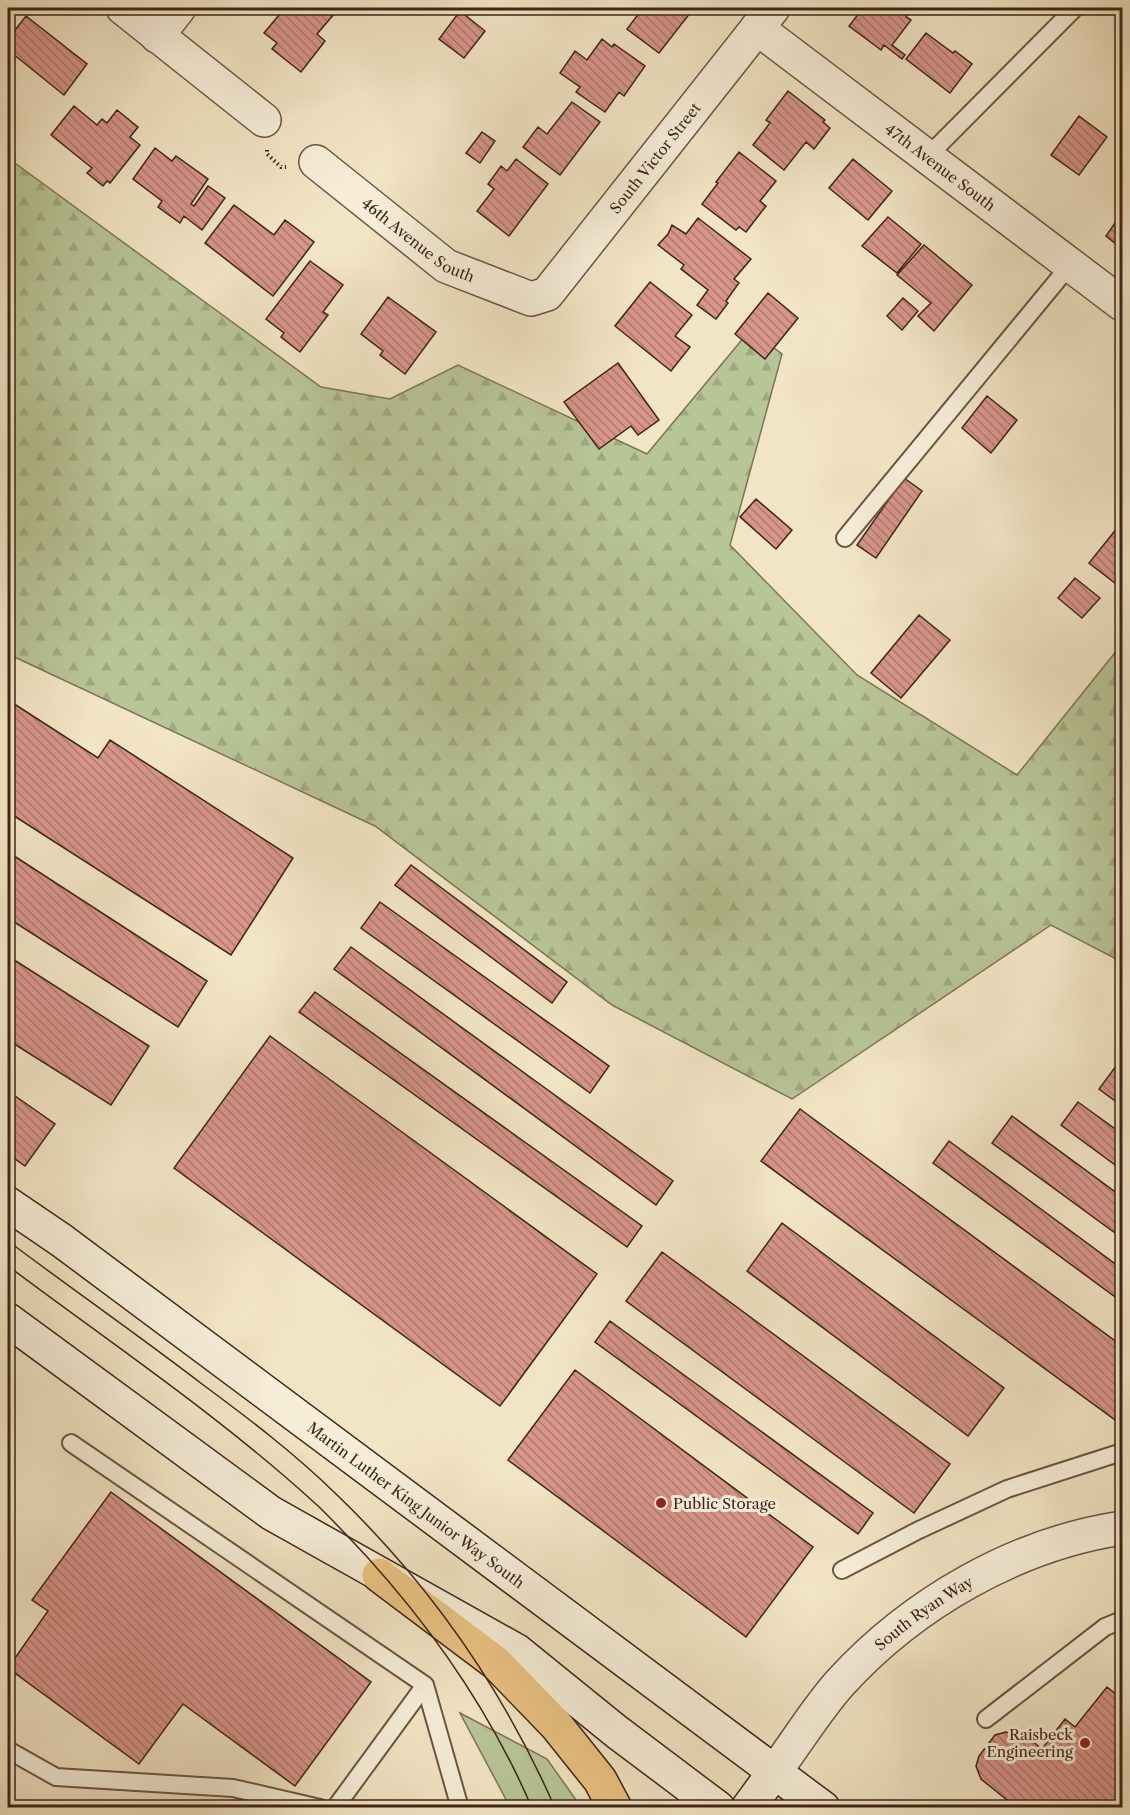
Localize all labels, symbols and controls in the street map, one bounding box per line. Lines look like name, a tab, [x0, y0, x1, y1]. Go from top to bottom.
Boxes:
street label: South Victor Street	[605, 98, 705, 217]
street label: 47th Avenue South	[881, 119, 1000, 215]
street label: 46th Avenue South	[358, 193, 478, 286]
street label: Martin Luther King Junior Way South	[304, 1418, 529, 1592]
place label: Public Storage	[673, 1494, 776, 1513]
marker: Public Storage	[654, 1496, 668, 1510]
street label: South Ryan Way	[870, 1571, 977, 1654]
place label: Raisbeck Engineering	[986, 1725, 1074, 1761]
marker: Raisbeck Engineering	[1078, 1736, 1092, 1750]

